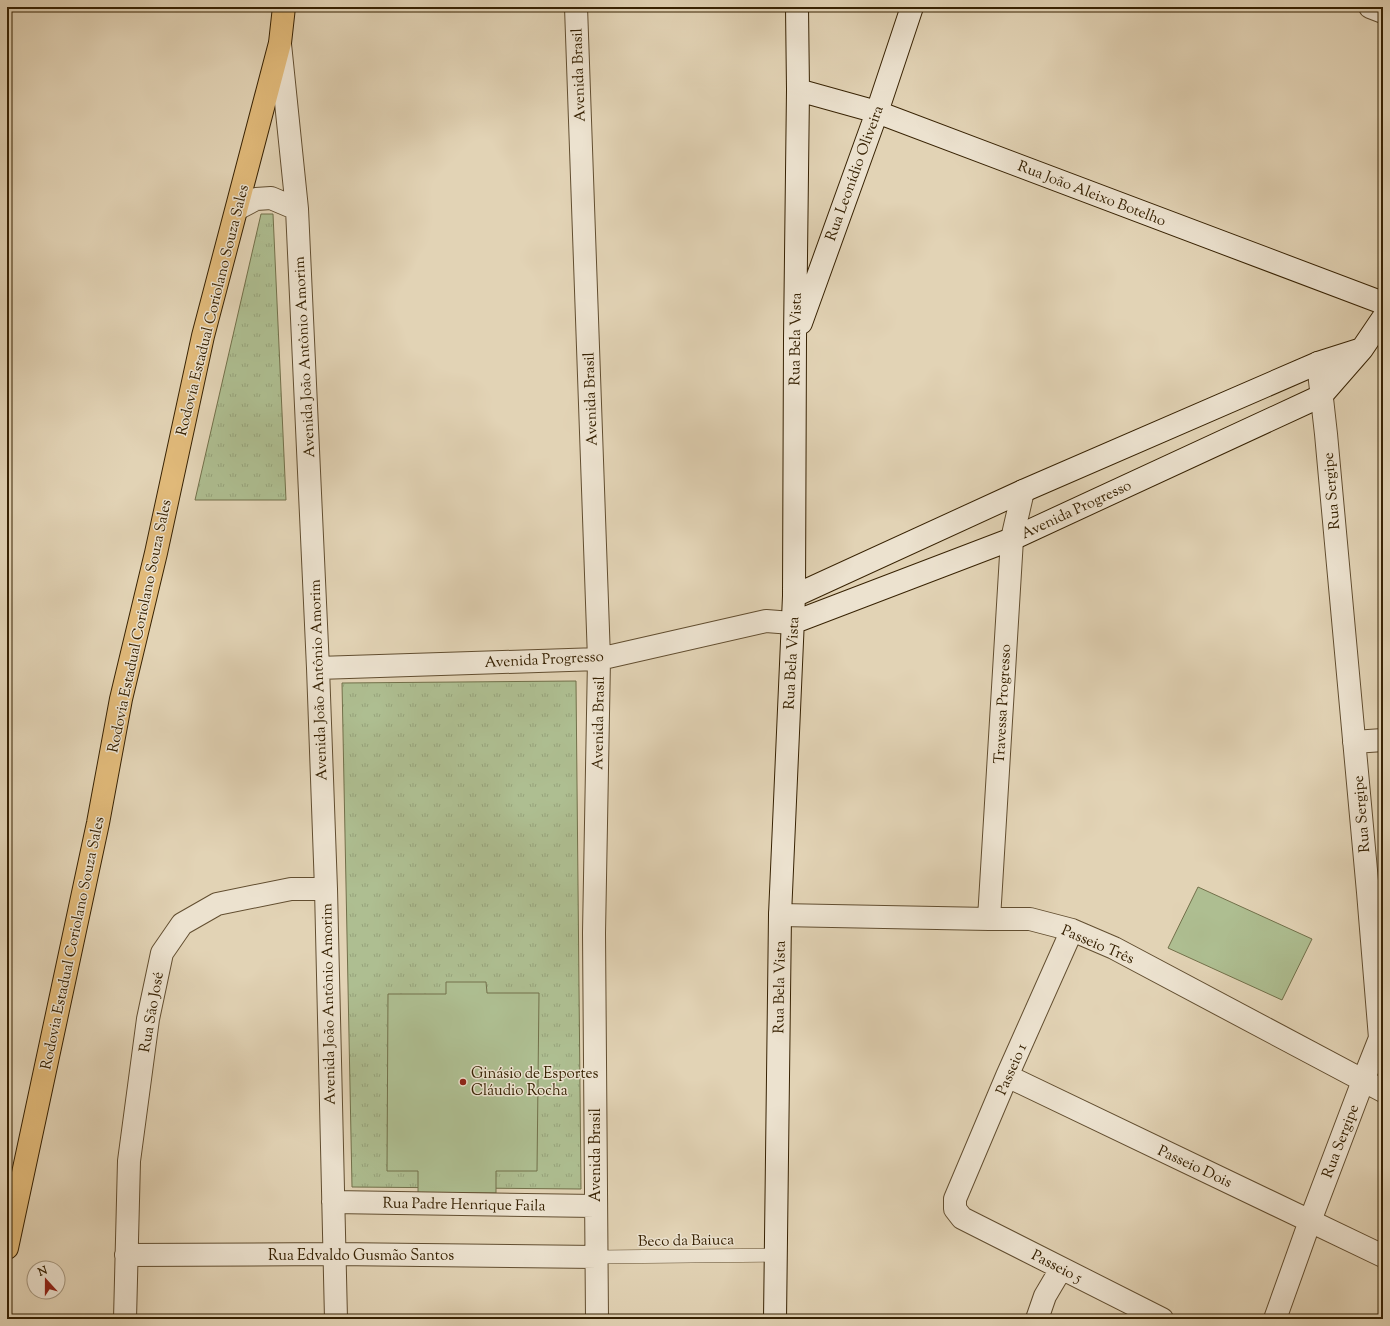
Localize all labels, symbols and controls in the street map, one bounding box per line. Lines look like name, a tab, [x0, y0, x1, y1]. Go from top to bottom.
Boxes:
street label: Avenida Brasil	[567, 28, 592, 122]
street label: Rua Leonídio Oliveira	[821, 103, 890, 244]
street label: Rua João Aleixo Botelho	[1014, 156, 1169, 232]
street label: Rodovia Estadual Coriolano Souza Sales	[172, 182, 255, 438]
street label: Avenida João Antônio Amorim	[290, 255, 321, 458]
street label: Rua Bela Vista	[785, 292, 808, 386]
street label: Avenida Brasil	[579, 352, 604, 446]
street label: Rua Sergipe	[1319, 451, 1346, 530]
street label: Avenida Progresso	[1018, 476, 1135, 545]
street label: Rodovia Estadual Coriolano Souza Sales	[103, 498, 178, 755]
street label: Avenida João Antônio Amorim	[305, 578, 334, 781]
street label: Rua Bela Vista	[780, 616, 805, 710]
street label: Travessa Progresso	[990, 644, 1017, 764]
street label: Avenida Progresso	[484, 647, 604, 674]
street label: Avenida Brasil	[588, 676, 611, 770]
street label: Rua Sergipe	[1349, 774, 1376, 853]
street label: Rodovia Estadual Coriolano Souza Sales	[36, 815, 111, 1072]
street label: Avenida João Antônio Amorim	[317, 902, 342, 1105]
street label: Passeio Três	[1058, 921, 1137, 970]
street label: Rua Bela Vista	[769, 940, 792, 1034]
street label: Rua São José	[135, 970, 170, 1054]
street label: Passeio 1	[992, 1040, 1033, 1099]
place label: Ginásio de Esportes Cláudio Rocha	[471, 1064, 599, 1102]
marker: Ginásio de Esportes Cláudio Rocha	[458, 1077, 468, 1087]
street label: Rua Sergipe	[1318, 1102, 1365, 1181]
street label: Avenida Brasil	[586, 1108, 607, 1202]
street label: Passeio Dois	[1154, 1141, 1235, 1194]
street label: Rua Padre Henrique Faila	[382, 1194, 546, 1217]
street label: Beco da Baiuca	[638, 1230, 734, 1253]
street label: Rua Edvaldo Gusmão Santos	[268, 1246, 454, 1267]
street label: Passeio 5	[1027, 1246, 1085, 1289]
north arrow	[26, 1260, 66, 1300]
text: N	[35, 1262, 50, 1281]

